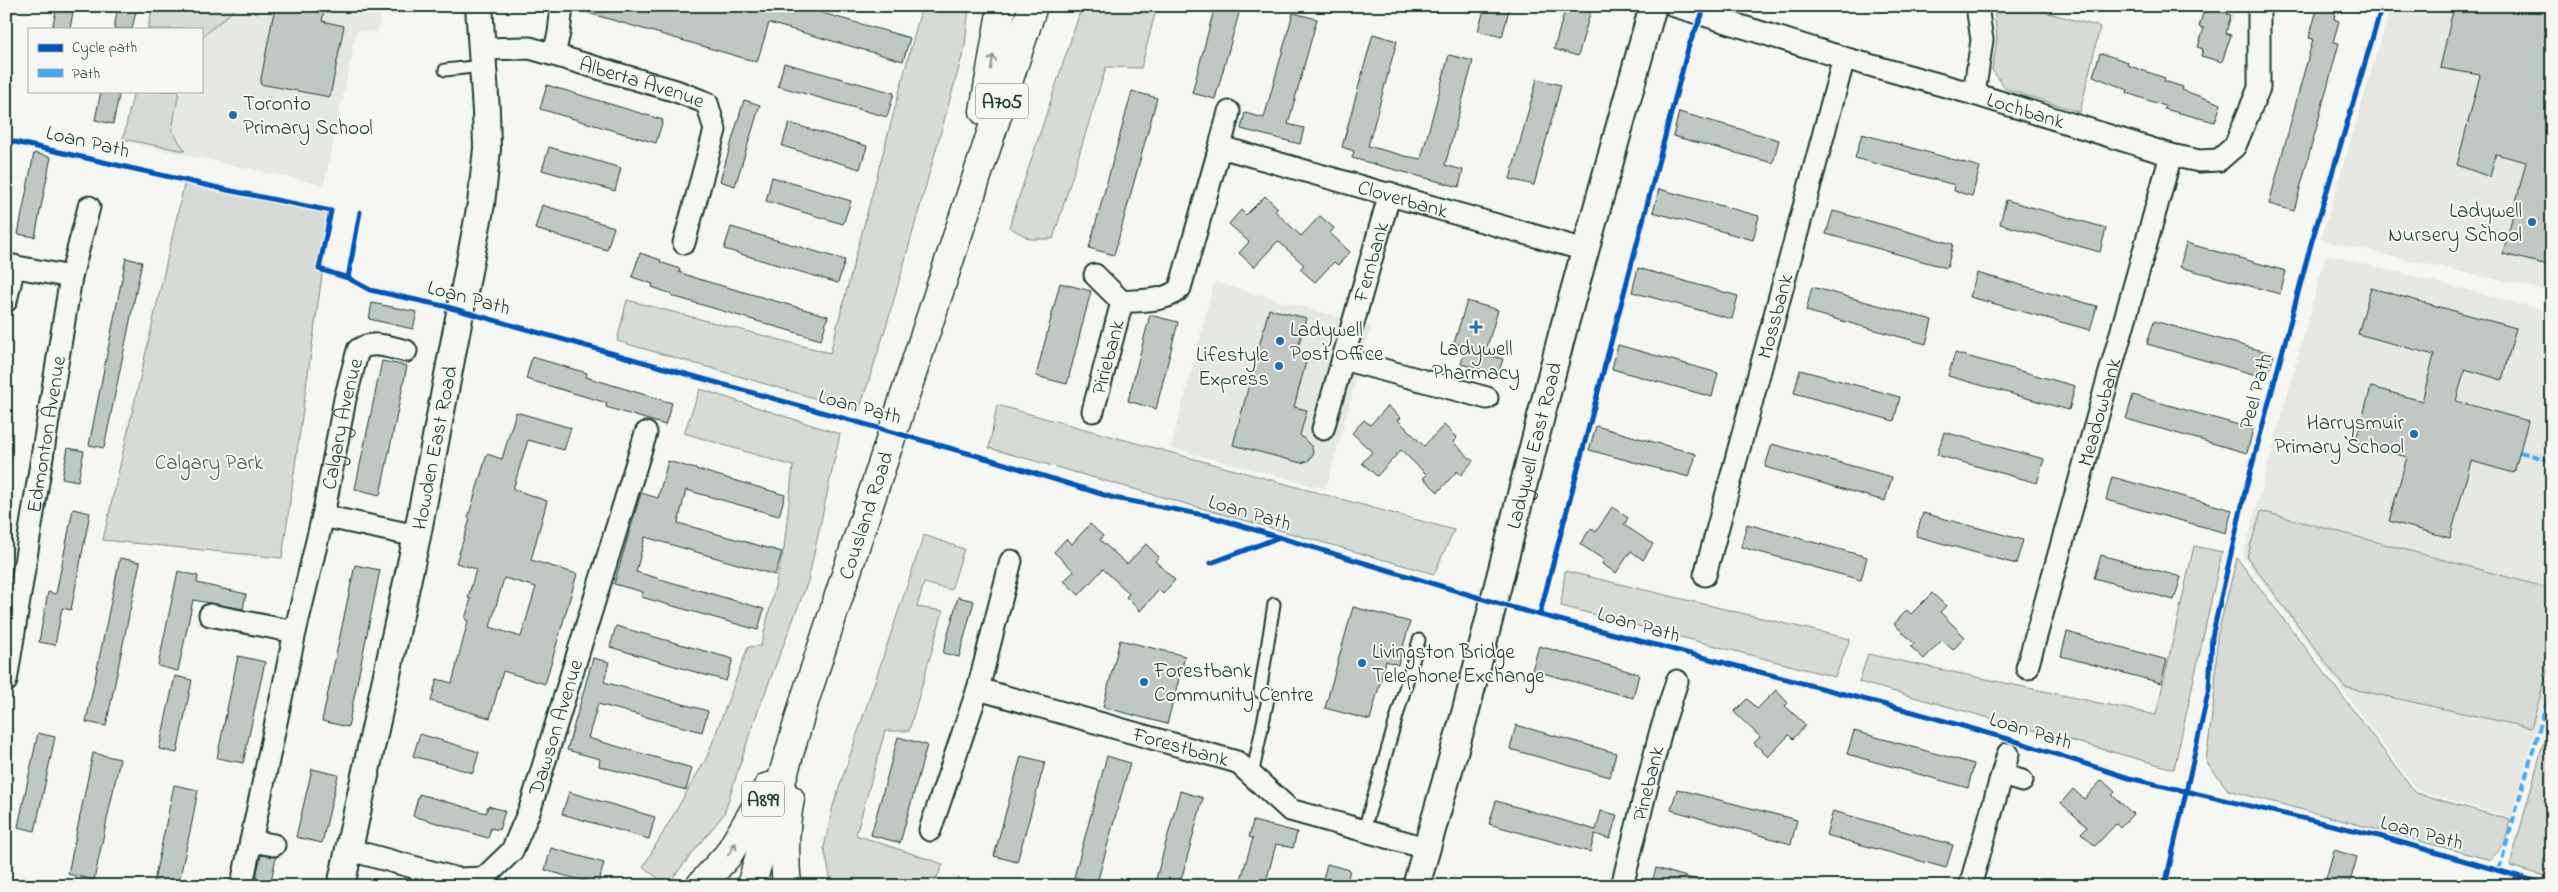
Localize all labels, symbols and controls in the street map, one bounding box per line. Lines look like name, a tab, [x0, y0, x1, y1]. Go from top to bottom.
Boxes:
legend	[28, 28, 202, 92]
text: Cycle path	[72, 37, 137, 60]
street label: Alberta Avenue	[575, 50, 709, 118]
one-way arrow	[988, 54, 998, 70]
text: Path	[72, 63, 100, 85]
road number: A705	[976, 84, 1028, 118]
street label: Lochbank	[1983, 86, 2069, 138]
place label: Toronto Primary School	[243, 90, 373, 146]
marker: Toronto Primary School	[227, 109, 239, 121]
street label: Loan Path	[43, 119, 132, 167]
street label: Cloverbank	[1354, 173, 1452, 228]
place label: Ladywell Nursery School	[2388, 197, 2522, 253]
marker: Ladywell Nursery School	[2526, 216, 2538, 228]
street label: Fernbank	[1347, 218, 1398, 307]
street label: Mossbank	[1751, 270, 1803, 363]
street label: Loan Path	[424, 273, 513, 324]
street label: Piriebank	[1085, 316, 1134, 398]
place label: Ladywell Post Office	[1290, 316, 1384, 370]
marker: Ladywell Pharmacy	[1470, 321, 1482, 333]
marker: Ladywell Post Office	[1274, 335, 1286, 347]
place label: Ladywell Pharmacy	[1432, 335, 1520, 391]
place label: Lifestyle Express	[1196, 341, 1270, 395]
street label: Peel Path	[2232, 350, 2281, 433]
street label: Edmonton Avenue	[20, 353, 75, 515]
street label: Meadowbank	[2071, 354, 2131, 470]
street label: Calgary Avenue	[315, 355, 372, 492]
street label: Ladywell East Road	[1500, 359, 1571, 532]
marker: Lifestyle Express	[1273, 360, 1285, 372]
street label: Howden East Road	[405, 363, 466, 533]
street label: Loan Path	[815, 382, 904, 433]
place label: Harrysmuir Primary School	[2274, 409, 2404, 465]
marker: Harrysmuir Primary School	[2408, 428, 2420, 440]
street label: Cousland Road	[832, 448, 902, 584]
park label: Calgary Park	[155, 449, 264, 481]
street label: Loan Path	[1205, 488, 1294, 540]
street label: Loan Path	[1594, 600, 1683, 652]
place label: Livingston Bridge Telephone Exchange	[1372, 638, 1545, 694]
street label: Dawson Avenue	[522, 656, 592, 800]
place label: Forestbank Community Centre	[1153, 657, 1314, 713]
marker: Livingston Bridge Telephone Exchange	[1356, 657, 1368, 669]
marker: Forestbank Community Centre	[1138, 676, 1150, 688]
street label: Loan Path	[1985, 705, 2075, 759]
street label: Forestbank	[1128, 720, 1233, 776]
street label: Pinebank	[1626, 742, 1674, 824]
road number: A899	[742, 782, 784, 816]
street label: Loan Path	[2377, 808, 2466, 859]
one-way arrow	[727, 843, 737, 857]

